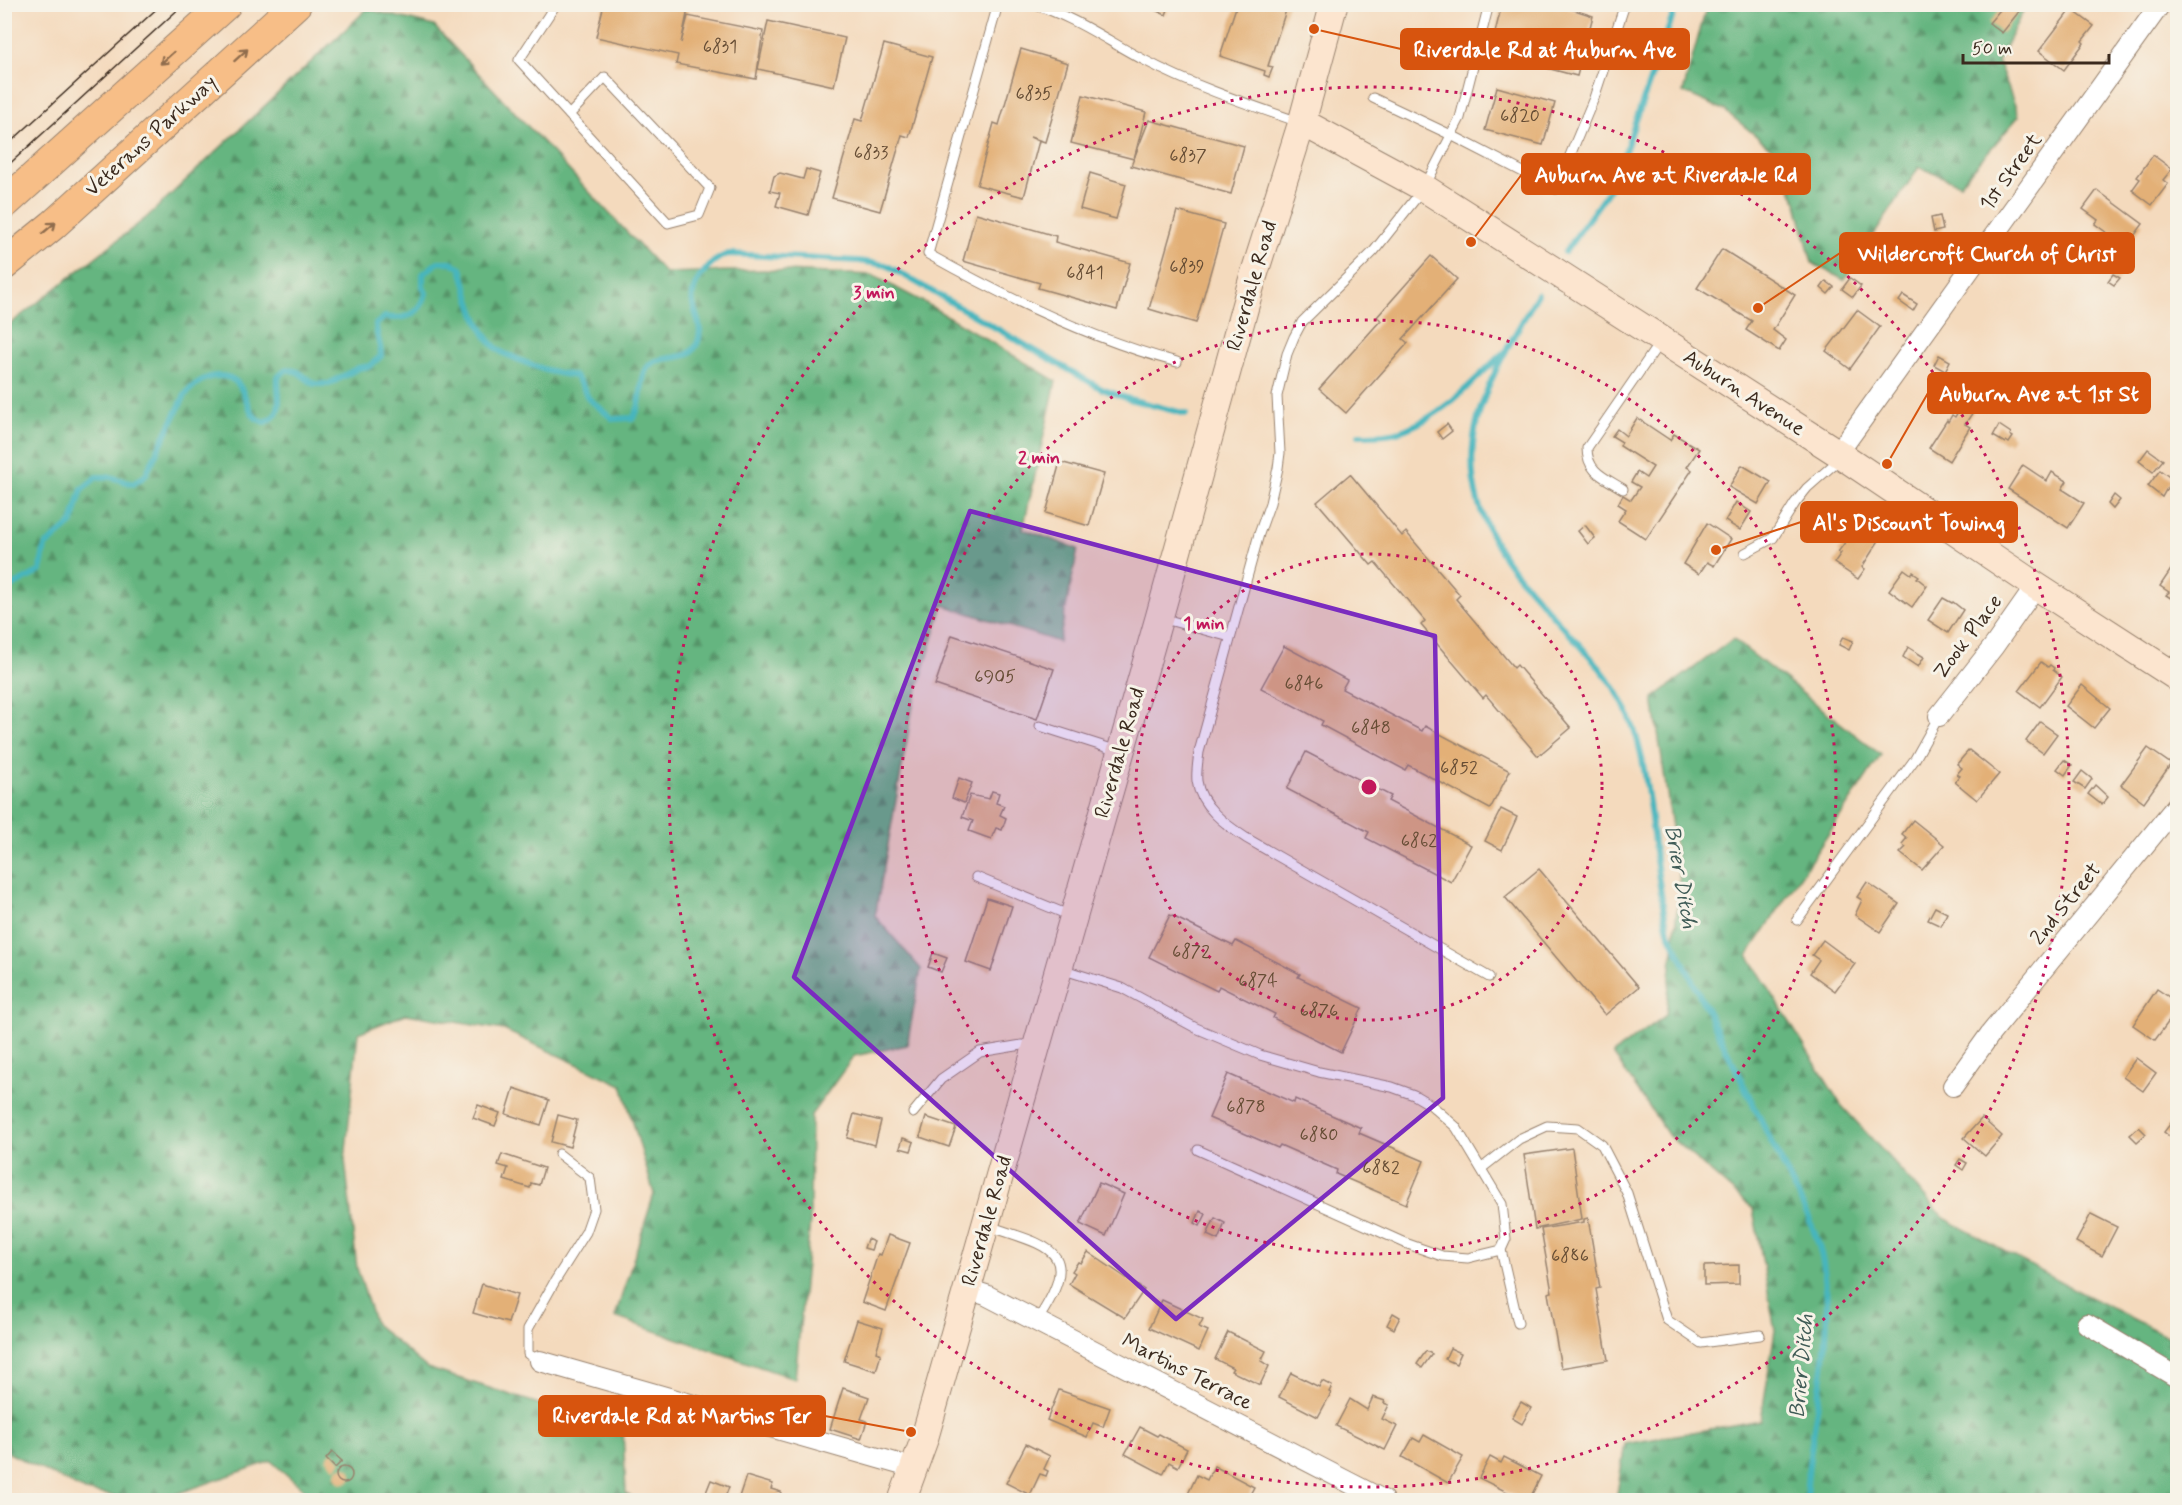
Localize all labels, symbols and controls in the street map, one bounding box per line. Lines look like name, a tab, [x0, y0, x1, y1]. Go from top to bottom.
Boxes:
scale bar	[1963, 27, 2108, 65]
callout: Riverdale Rd at Auburn Ave	[1401, 29, 1689, 69]
house number: 6831	[703, 35, 737, 59]
text: Riverdale Rd at Auburn Ave	[1414, 37, 1677, 65]
text: 50 m	[1972, 37, 2012, 61]
one-way arrow	[233, 48, 248, 62]
one-way arrow	[159, 51, 174, 65]
street label: Veterans Parkway	[79, 69, 223, 203]
house number: 6835	[1015, 82, 1053, 106]
house number: 6820	[1500, 104, 1540, 128]
street label: 1st Street	[1973, 127, 2049, 217]
house number: 6833	[854, 141, 888, 165]
house number: 6837	[1169, 144, 1207, 168]
callout: Auburn Ave at Riverdale Rd	[1522, 154, 1810, 194]
text: Auburn Ave at Riverdale Rd	[1534, 162, 1798, 190]
street label: Riverdale Road	[1220, 217, 1284, 355]
one-way arrow	[41, 221, 56, 235]
callout: Wildercroft Church of Christ	[1840, 233, 2134, 273]
text: Wildercroft Church of Christ	[1856, 241, 2117, 269]
house number: 6839	[1169, 255, 1205, 279]
house number: 6841	[1066, 261, 1104, 285]
text: 3 min	[853, 281, 895, 305]
street label: Auburn Avenue	[1678, 343, 1810, 443]
callout: Auburn Ave at 1st St	[1928, 373, 2150, 413]
text: Auburn Ave at 1st St	[1939, 381, 2139, 409]
text: 2 min	[1018, 446, 1060, 470]
callout: Al's Discount Towing	[1801, 502, 2017, 542]
text: Al's Discount Towing	[1813, 510, 2005, 539]
street label: Zook Place	[1927, 589, 2009, 685]
text: 1 min	[1183, 612, 1225, 636]
house number: 6905	[974, 665, 1016, 689]
house number: 6846	[1285, 672, 1323, 696]
street label: Riverdale Road	[1088, 684, 1152, 822]
house number: 6848	[1351, 716, 1391, 740]
house number: 6852	[1440, 756, 1478, 780]
centre of rings	[1359, 777, 1379, 797]
water label: Brier Ditch	[1657, 823, 1703, 931]
house number: 6862	[1401, 829, 1437, 853]
street label: 2nd Street	[2024, 857, 2108, 951]
house number: 6872	[1172, 940, 1210, 964]
house number: 6874	[1238, 969, 1278, 993]
house number: 6876	[1300, 999, 1338, 1023]
house number: 6878	[1226, 1095, 1266, 1119]
house number: 6880	[1300, 1123, 1338, 1147]
street label: Riverdale Road	[955, 1152, 1019, 1290]
house number: 6882	[1362, 1156, 1400, 1180]
house number: 6886	[1551, 1244, 1589, 1268]
water label: Brier Ditch	[1784, 1312, 1821, 1419]
street label: Martins Terrace	[1117, 1327, 1257, 1417]
callout: Riverdale Rd at Martins Ter	[539, 1396, 825, 1436]
text: Riverdale Rd at Martins Ter	[552, 1403, 813, 1431]

